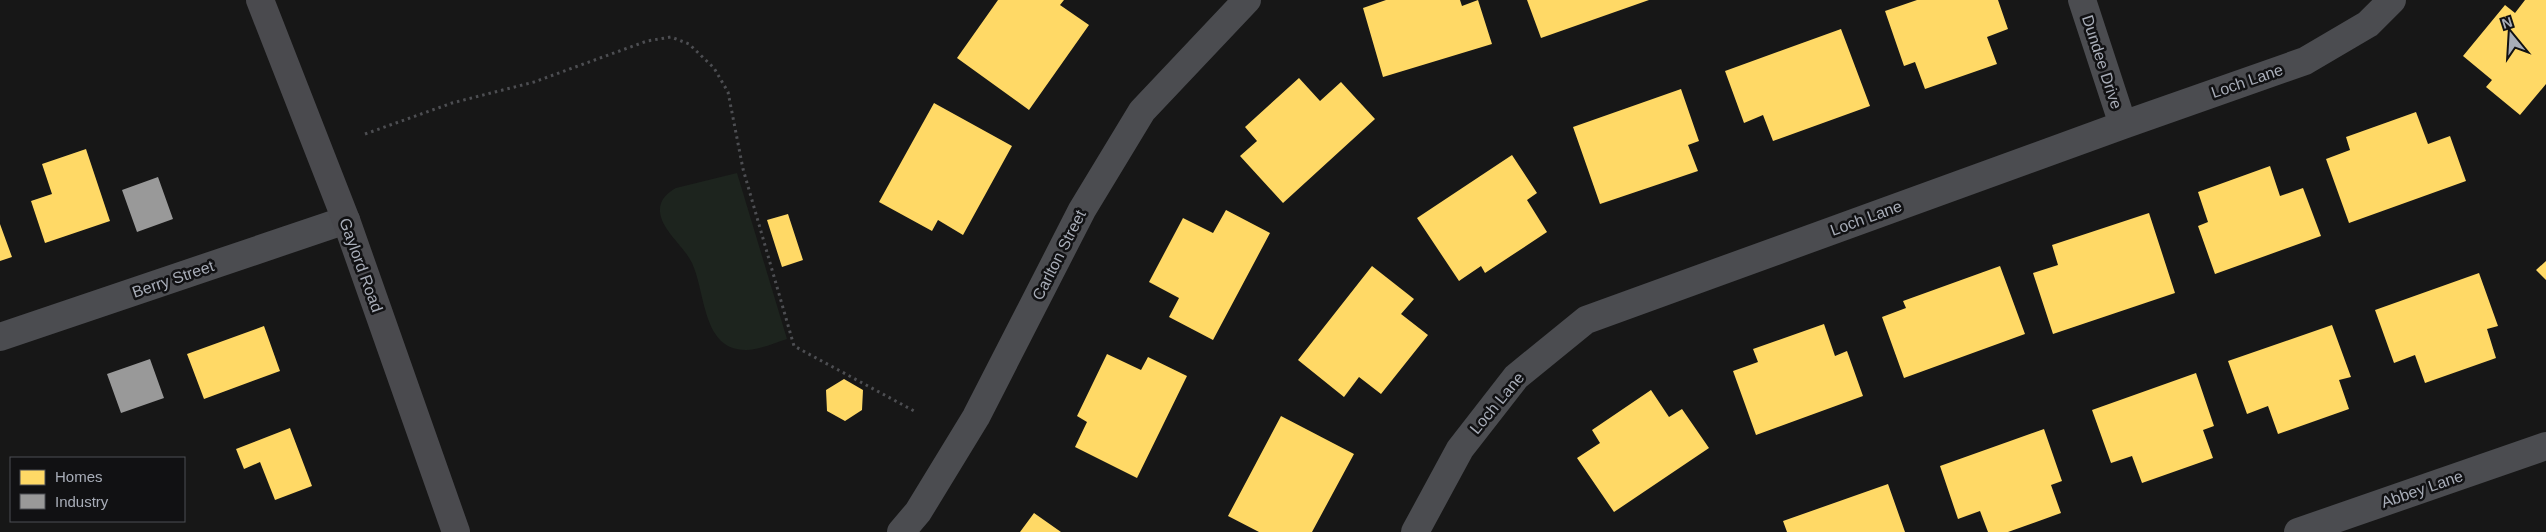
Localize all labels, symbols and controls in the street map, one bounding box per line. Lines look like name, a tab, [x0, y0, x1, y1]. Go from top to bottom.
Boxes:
north arrow	[2486, 10, 2536, 60]
street label: Dundee Drive	[2079, 13, 2125, 111]
text: N	[2500, 13, 2514, 32]
street label: Loch Lane	[2209, 61, 2285, 101]
street label: Loch Lane	[1828, 197, 1904, 239]
street label: Carlton Street	[1029, 207, 1089, 303]
street label: Gaylord Road	[336, 216, 386, 314]
street label: Berry Street	[130, 257, 217, 301]
street label: Loch Lane	[1466, 369, 1528, 437]
legend	[10, 457, 185, 522]
street label: Abbey Lane	[2379, 467, 2465, 511]
text: Homes	[55, 468, 103, 485]
text: Industry	[55, 493, 109, 510]

